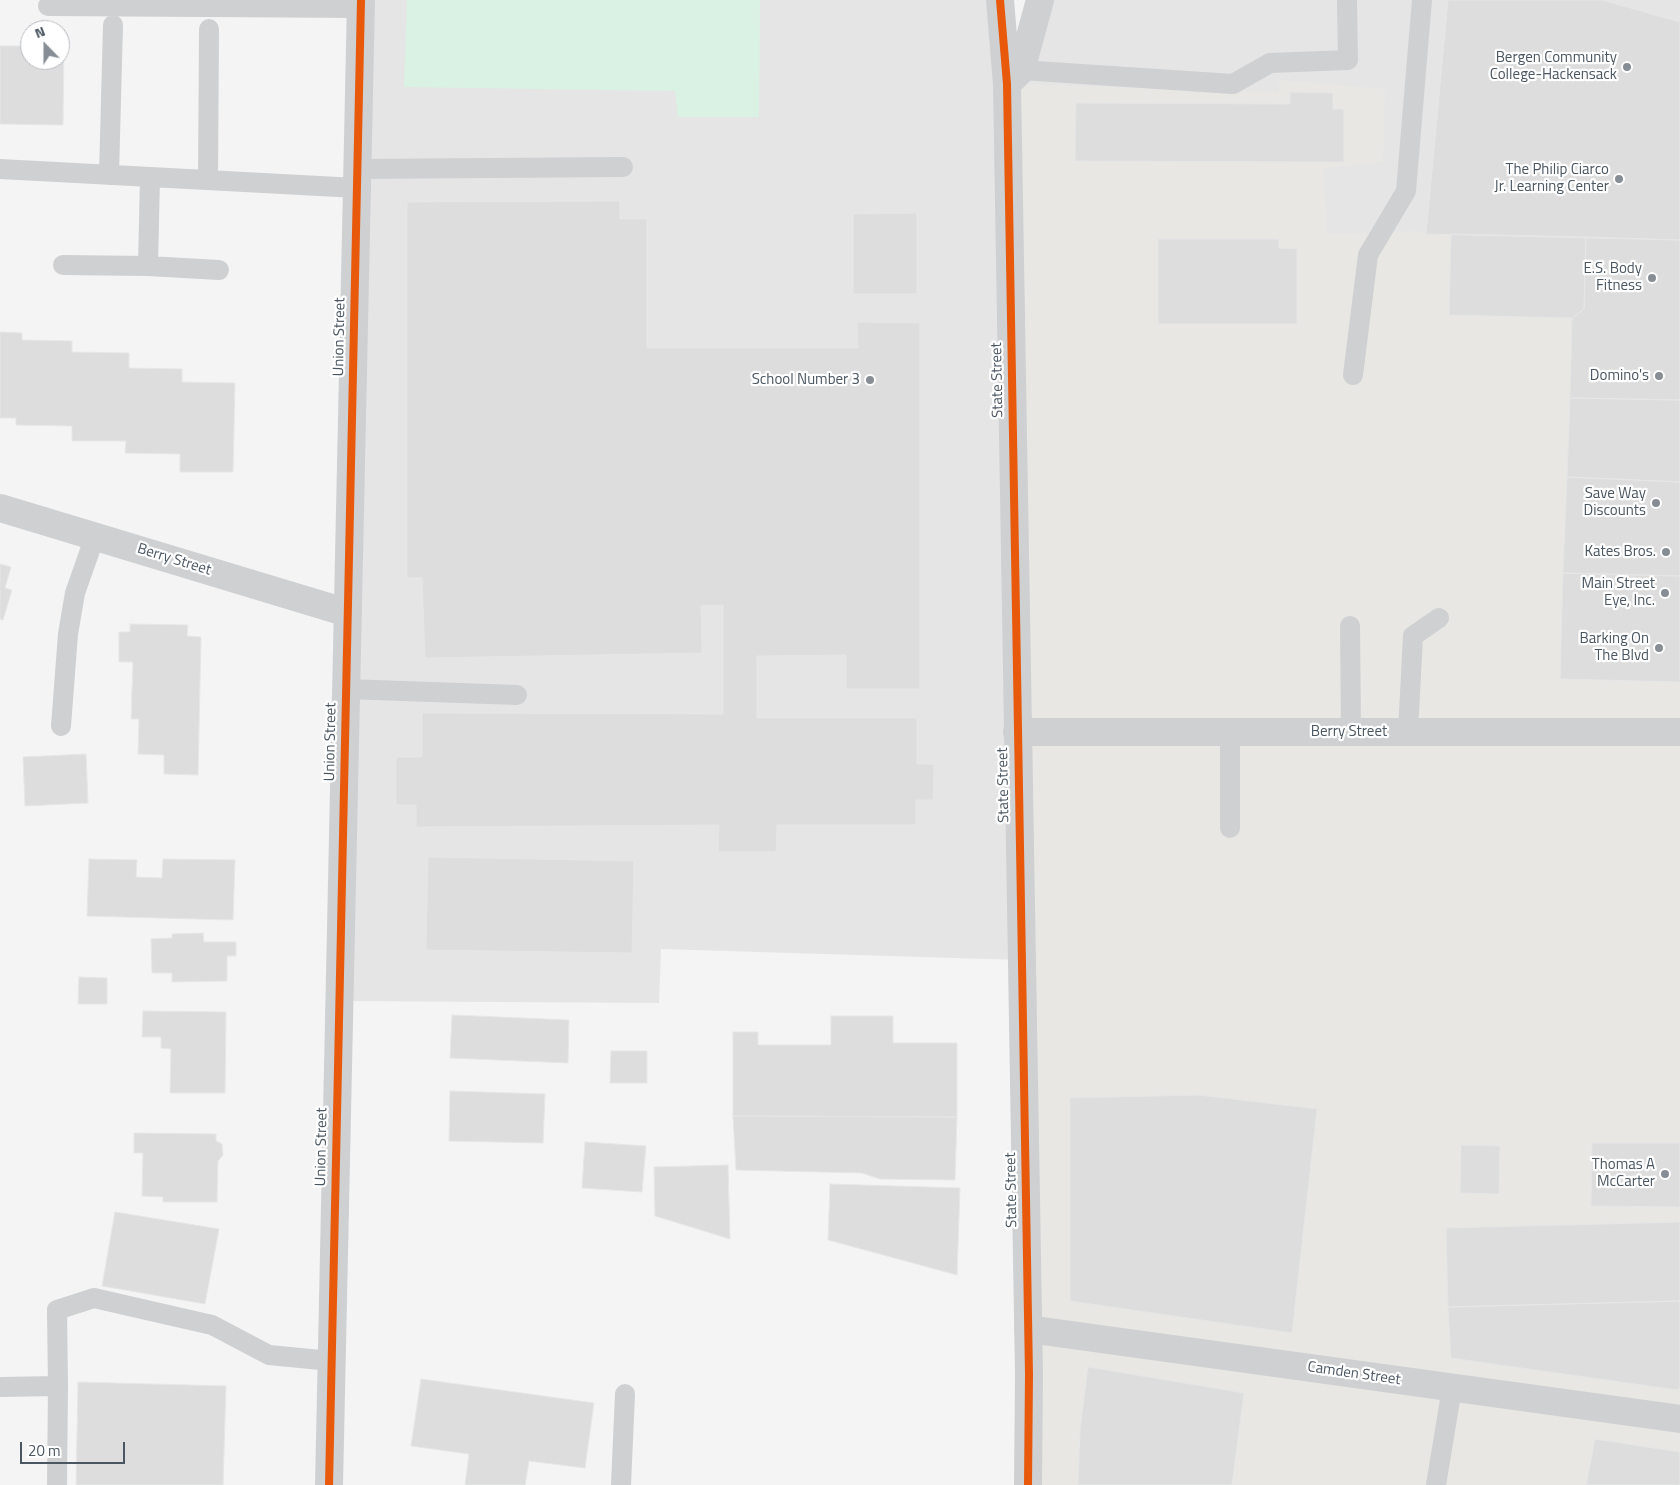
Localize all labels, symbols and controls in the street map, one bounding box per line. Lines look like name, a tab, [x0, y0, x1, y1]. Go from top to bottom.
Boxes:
north arrow	[20, 20, 70, 70]
text: N	[31, 20, 48, 43]
place label: Bergen Community College-Hackensack	[1490, 49, 1617, 84]
marker: Bergen Community College-Hackensack	[1621, 61, 1633, 73]
place label: The Philip Ciarco Jr. Learning Center	[1494, 161, 1609, 196]
marker: The Philip Ciarco Jr. Learning Center	[1613, 173, 1625, 185]
place label: E.S. Body Fitness	[1583, 260, 1642, 295]
marker: E.S. Body Fitness	[1646, 272, 1658, 284]
street label: Union Street	[330, 297, 350, 377]
street label: State Street	[988, 342, 1008, 418]
place label: Domino's	[1590, 367, 1649, 385]
marker: Domino's	[1653, 370, 1665, 382]
place label: School Number 3	[752, 371, 860, 389]
marker: School Number 3	[864, 374, 876, 386]
place label: Save Way Discounts	[1583, 485, 1646, 520]
marker: Save Way Discounts	[1650, 497, 1662, 509]
street label: Berry Street	[135, 540, 213, 580]
place label: Kates Bros.	[1584, 543, 1656, 561]
marker: Kates Bros.	[1660, 546, 1672, 558]
place label: Main Street Eye, Inc.	[1582, 575, 1655, 610]
marker: Main Street Eye, Inc.	[1659, 587, 1671, 599]
place label: Barking On The Blvd	[1580, 630, 1649, 665]
marker: Barking On The Blvd	[1653, 642, 1665, 654]
street label: Union Street	[321, 702, 341, 782]
street label: Berry Street	[1311, 723, 1387, 741]
street label: State Street	[994, 747, 1014, 823]
street label: Union Street	[312, 1107, 332, 1187]
street label: State Street	[1002, 1152, 1022, 1228]
place label: Thomas A McCarter	[1592, 1156, 1655, 1191]
marker: Thomas A McCarter	[1659, 1168, 1671, 1180]
street label: Camden Street	[1306, 1359, 1402, 1389]
scale bar	[22, 1432, 128, 1464]
text: 20 m	[28, 1439, 61, 1462]

